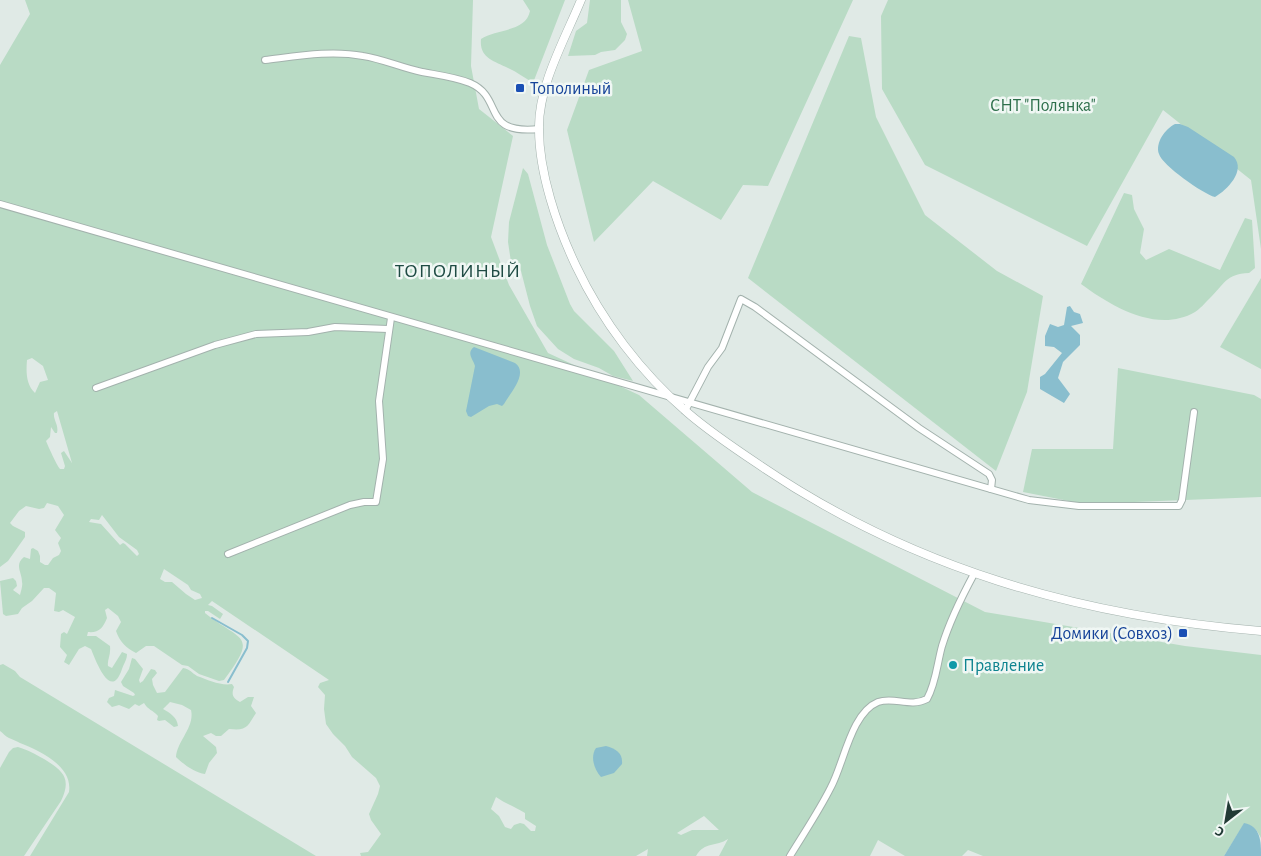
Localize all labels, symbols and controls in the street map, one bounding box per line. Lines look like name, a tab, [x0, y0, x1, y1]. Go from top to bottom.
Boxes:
place label: Тополиный	[530, 80, 611, 98]
marker: Тополиный	[514, 82, 526, 94]
park label: СНТ "Полянка"	[990, 97, 1096, 115]
district label: ТОПОЛИНЫЙ	[395, 261, 521, 281]
place label: Домики (Совхоз)	[1051, 625, 1173, 643]
marker: Домики (Совхоз)	[1177, 627, 1189, 639]
place label: Правление	[963, 657, 1044, 675]
marker: Правление	[947, 659, 959, 671]
north arrow	[1201, 796, 1251, 846]
text: С	[1213, 823, 1227, 839]

